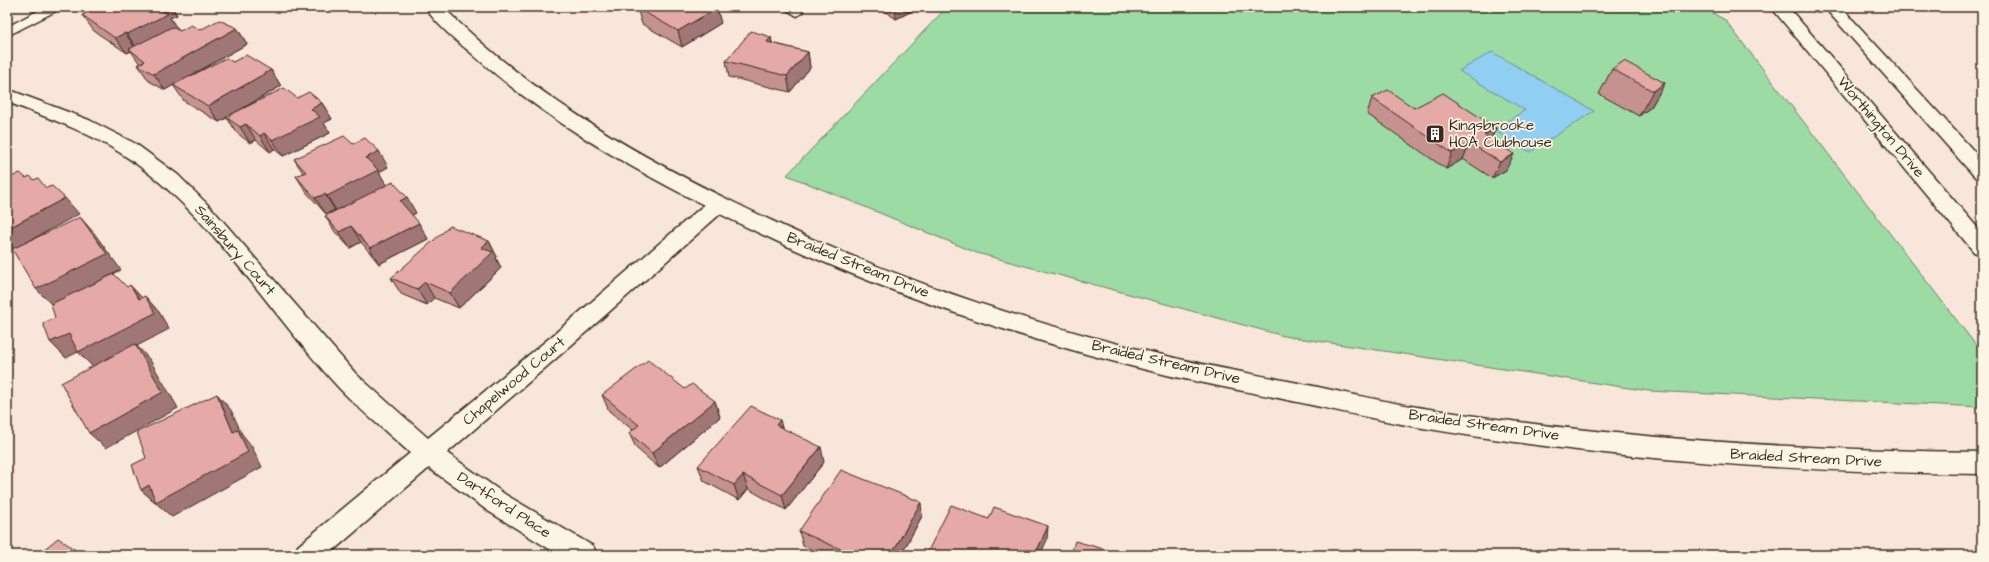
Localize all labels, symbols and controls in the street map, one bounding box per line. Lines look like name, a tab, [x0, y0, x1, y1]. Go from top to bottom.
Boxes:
street label: Worthington Drive	[1832, 72, 1930, 183]
place label: Kingsbrooke HOA Clubhouse	[1449, 115, 1552, 153]
building icon: Kingsbrooke HOA Clubhouse	[1424, 123, 1446, 145]
street label: Sainsbury Court	[189, 200, 280, 301]
street label: Braided Stream Drive	[784, 227, 932, 303]
street label: Chapelwood Court	[458, 332, 570, 430]
street label: Braided Stream Drive	[1090, 335, 1242, 389]
street label: Braided Stream Drive	[1407, 404, 1561, 446]
street label: Braided Stream Drive	[1730, 444, 1882, 472]
street label: Dartford Place	[453, 467, 555, 543]

